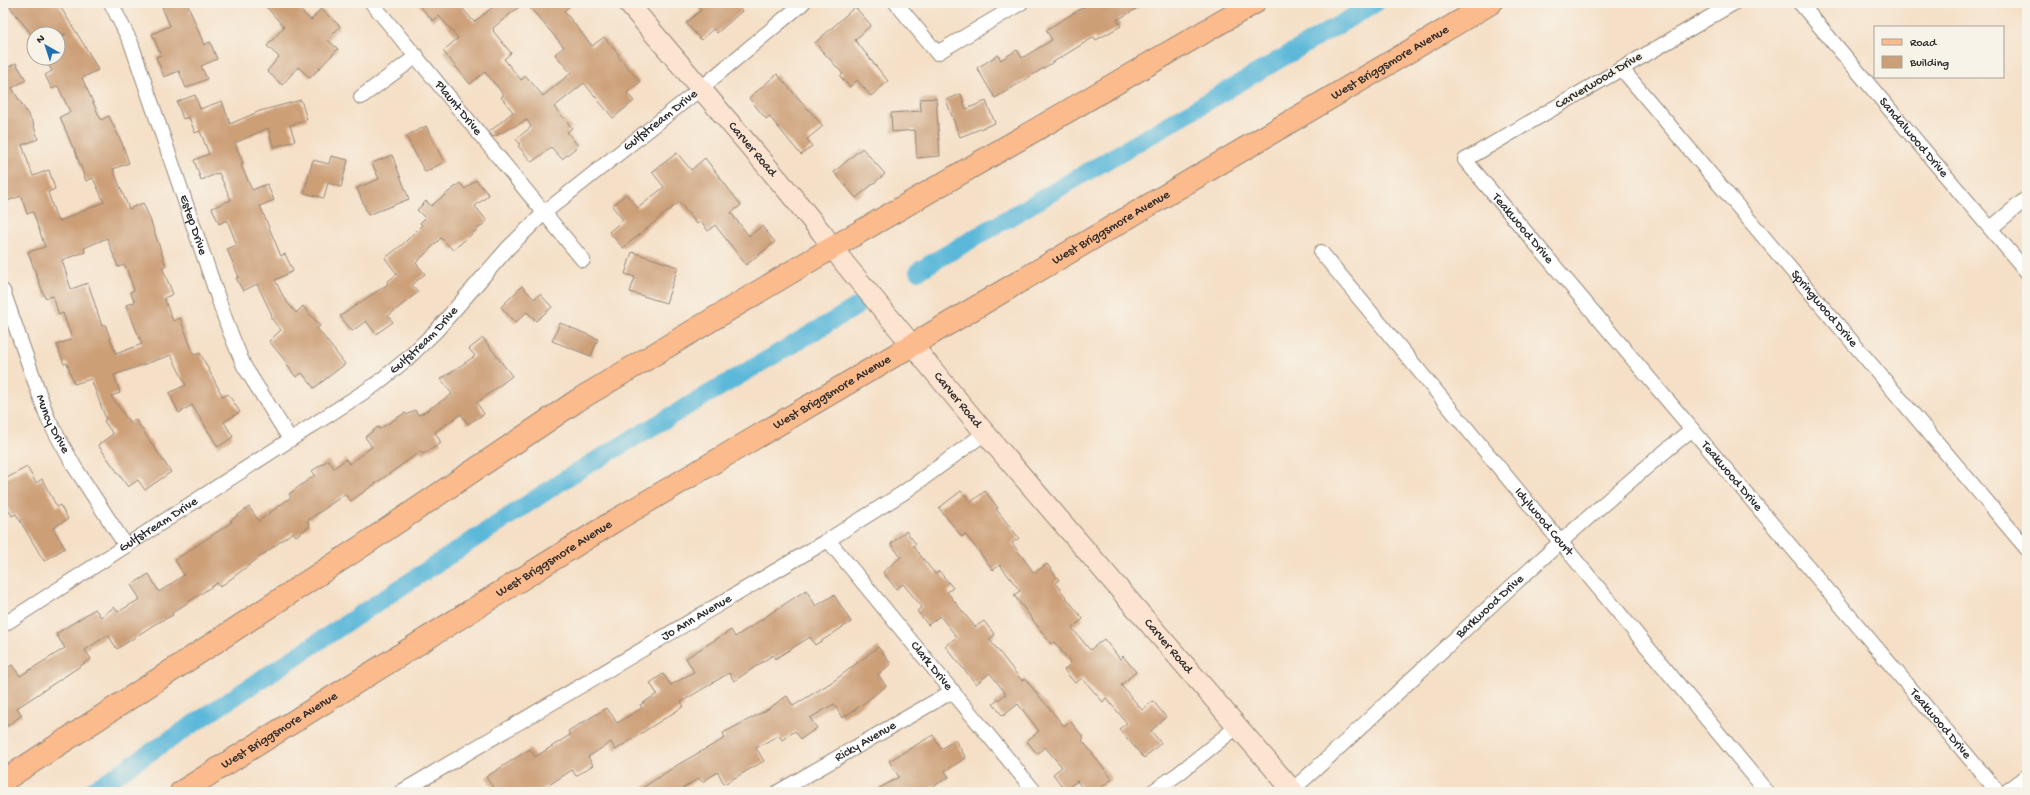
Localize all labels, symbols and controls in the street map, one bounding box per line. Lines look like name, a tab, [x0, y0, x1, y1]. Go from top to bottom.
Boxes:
street label: West Briggsmore Avenue	[1328, 22, 1452, 103]
north arrow	[26, 26, 66, 66]
legend	[1874, 26, 2004, 78]
text: N	[34, 33, 48, 47]
text: Road	[1910, 37, 1937, 51]
street label: Carverwood Drive	[1553, 49, 1645, 113]
text: Building	[1909, 57, 1949, 71]
street label: Plaunt Drive	[431, 77, 485, 139]
street label: Gulfstream Drive	[620, 86, 701, 154]
street label: Sandalwood Drive	[1876, 95, 1952, 181]
street label: Carver Road	[725, 119, 781, 181]
street label: West Briggsmore Avenue	[1049, 187, 1173, 268]
street label: Teakwood Drive	[1488, 189, 1557, 267]
street label: Estep Drive	[176, 193, 210, 257]
street label: Springwood Drive	[1787, 267, 1861, 350]
street label: Gulfstream Drive	[387, 303, 462, 378]
street label: West Briggsmore Avenue	[770, 352, 894, 433]
street label: Carver Road	[930, 369, 986, 432]
street label: Muncy Drive	[32, 392, 73, 456]
street label: Teakwood Drive	[1697, 437, 1766, 515]
street label: Idylwood Court	[1511, 485, 1578, 560]
street label: Gulfstream Drive	[116, 494, 201, 556]
street label: West Briggsmore Avenue	[493, 517, 615, 601]
street label: Barkwood Drive	[1452, 571, 1527, 642]
street label: Jo Ann Avenue	[659, 591, 734, 644]
street label: Carver Road	[1141, 616, 1197, 677]
street label: Clark Drive	[907, 638, 956, 694]
street label: Teakwood Drive	[1906, 685, 1975, 762]
street label: West Briggsmore Avenue	[218, 688, 340, 772]
street label: Ricky Avenue	[832, 718, 899, 765]

